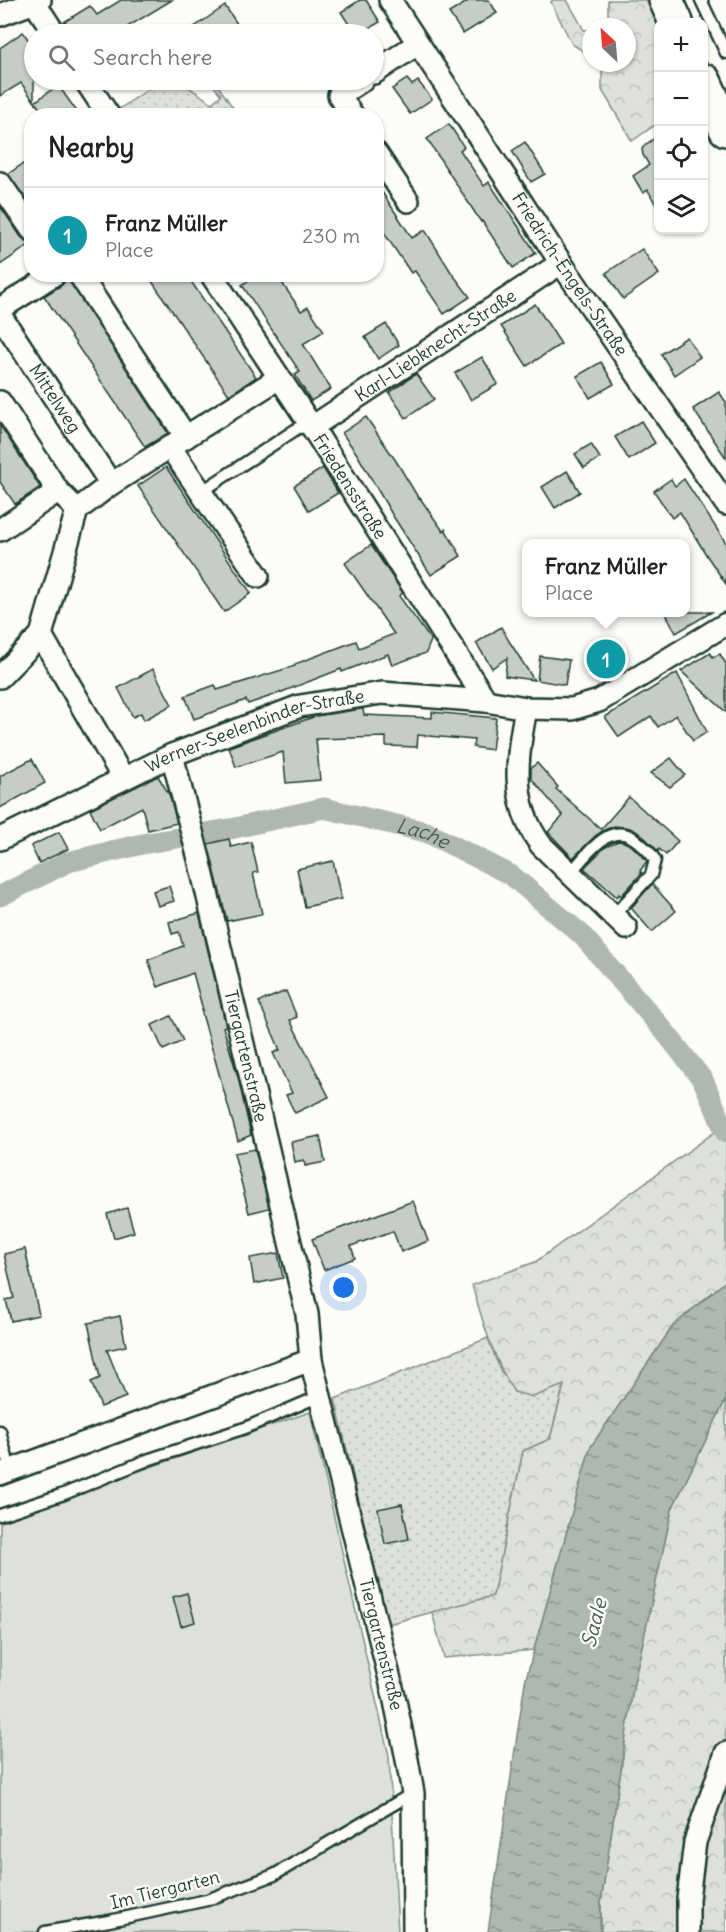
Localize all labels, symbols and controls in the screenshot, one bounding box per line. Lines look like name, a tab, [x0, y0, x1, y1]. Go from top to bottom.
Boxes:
north arrow	[582, 18, 636, 72]
map controls	[654, 18, 708, 234]
button: +	[654, 18, 708, 72]
search box	[24, 24, 384, 90]
icon: search	[45, 41, 78, 74]
text: Search here	[93, 43, 212, 71]
button: −	[654, 72, 708, 126]
button: locate	[654, 126, 708, 180]
text: Nearby	[48, 131, 134, 164]
button: layers	[654, 180, 708, 234]
street label: Friedrich-Engels-Straße	[507, 188, 633, 360]
text: Franz Müller	[105, 209, 228, 237]
text: 1	[64, 223, 71, 248]
text: 230 m	[302, 223, 360, 248]
text: Place	[105, 237, 153, 262]
street label: Karl-Liebknecht-Straße	[350, 284, 520, 407]
street label: Mittelweg	[24, 359, 86, 437]
street label: Friedensstraße	[308, 429, 392, 543]
popup	[522, 539, 690, 617]
text: Franz Müller	[545, 552, 667, 580]
text: Place	[545, 580, 593, 605]
pin: 1	[586, 636, 626, 682]
street label: Werner-Seelenbinder-Straße	[141, 684, 366, 778]
water label: Lache	[394, 813, 455, 854]
street label: Tiergartenstraße	[219, 988, 273, 1124]
your location	[329, 1273, 358, 1302]
street label: Tiergartenstraße	[354, 1576, 409, 1712]
water label: Saale	[575, 1595, 612, 1650]
street label: Im Tiergarten	[108, 1865, 222, 1914]

